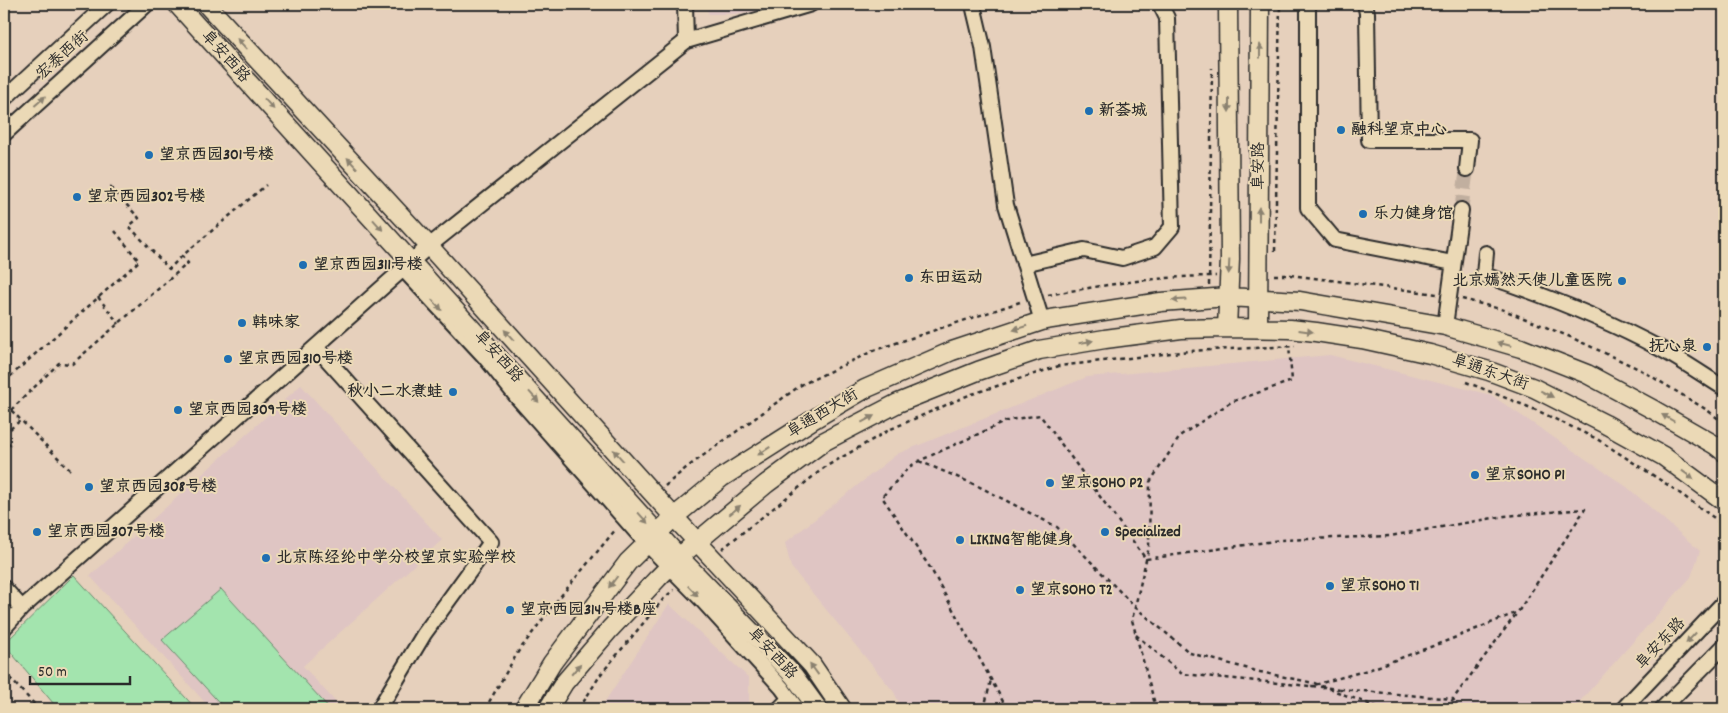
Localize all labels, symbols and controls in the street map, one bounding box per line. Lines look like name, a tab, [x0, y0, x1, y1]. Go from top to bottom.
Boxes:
street label: 宏泰西街	[32, 26, 94, 86]
street label: 阜安西路	[195, 26, 255, 88]
one-way arrow	[236, 38, 248, 50]
one-way arrow	[1256, 43, 1264, 59]
one-way arrow	[33, 96, 46, 107]
one-way arrow	[1225, 97, 1233, 113]
one-way arrow	[263, 98, 275, 110]
place label: 新荟城	[1099, 100, 1147, 123]
marker: 新荟城	[1083, 105, 1095, 117]
place label: 融科望京中心	[1351, 119, 1447, 142]
marker: 融科望京中心	[1335, 124, 1347, 136]
street label: 阜安路	[1248, 142, 1271, 190]
place label: 望京西园301号楼	[159, 144, 274, 167]
marker: 望京西园301号楼	[143, 149, 155, 161]
one-way arrow	[346, 157, 358, 169]
place label: 望京西园302号楼	[87, 186, 206, 209]
marker: 望京西园302号楼	[71, 191, 83, 203]
place label: 乐力健身馆	[1373, 203, 1453, 226]
one-way arrow	[1255, 206, 1263, 222]
marker: 乐力健身馆	[1357, 208, 1369, 220]
one-way arrow	[372, 218, 384, 230]
place label: 望京西园311号楼	[313, 254, 423, 277]
marker: 望京西园311号楼	[297, 259, 309, 271]
one-way arrow	[1225, 260, 1233, 276]
place label: 东田运动	[919, 267, 983, 290]
place label: 北京嫣然天使儿童医院	[1452, 270, 1612, 293]
marker: 东田运动	[903, 272, 915, 284]
marker: 北京嫣然天使儿童医院	[1616, 275, 1628, 287]
one-way arrow	[1171, 297, 1187, 305]
one-way arrow	[431, 299, 443, 311]
place label: 韩味家	[252, 312, 300, 335]
marker: 韩味家	[236, 317, 248, 329]
one-way arrow	[1012, 325, 1027, 332]
street label: 阜安西路	[468, 326, 528, 388]
one-way arrow	[1299, 327, 1315, 335]
one-way arrow	[503, 329, 515, 341]
place label: 抚心泉	[1649, 336, 1697, 359]
one-way arrow	[1079, 337, 1095, 345]
one-way arrow	[1497, 340, 1512, 348]
marker: 抚心泉	[1701, 341, 1713, 353]
place label: 望京西园310号楼	[238, 348, 353, 371]
street label: 阜通东大街	[1448, 349, 1532, 397]
marker: 望京西园310号楼	[222, 353, 234, 365]
place label: 秋小二水煮蛙	[347, 381, 443, 404]
street label: 阜通西大街	[783, 384, 863, 444]
marker: 秋小二水煮蛙	[447, 386, 459, 398]
one-way arrow	[1540, 390, 1554, 398]
one-way arrow	[528, 391, 540, 403]
place label: 望京西园309号楼	[188, 399, 307, 422]
marker: 望京西园309号楼	[172, 404, 184, 416]
one-way arrow	[1661, 413, 1674, 422]
one-way arrow	[861, 415, 875, 423]
one-way arrow	[757, 446, 770, 456]
one-way arrow	[612, 450, 624, 462]
place label: 望京SOHO P1	[1485, 464, 1565, 487]
marker: 望京SOHO P1	[1469, 469, 1481, 481]
one-way arrow	[1681, 470, 1695, 480]
place label: 望京SOHO P2	[1060, 472, 1144, 495]
place label: 望京西园308号楼	[99, 476, 217, 499]
marker: 望京SOHO P2	[1044, 477, 1056, 489]
marker: 望京西园308号楼	[83, 481, 95, 493]
one-way arrow	[728, 505, 741, 516]
one-way arrow	[637, 511, 649, 523]
place label: 望京西园307号楼	[47, 521, 165, 544]
place label: Specialized	[1115, 521, 1181, 544]
marker: 望京西园307号楼	[31, 526, 43, 538]
marker: Specialized	[1099, 526, 1111, 538]
place label: LIKING智能健身	[970, 529, 1074, 552]
marker: LIKING智能健身	[954, 534, 966, 546]
place label: 北京陈经纶中学分校望京实验学校	[276, 547, 516, 570]
marker: 北京陈经纶中学分校望京实验学校	[260, 552, 272, 564]
one-way arrow	[607, 575, 618, 588]
place label: 望京SOHO T1	[1340, 575, 1419, 598]
place label: 望京SOHO T2	[1030, 579, 1113, 602]
marker: 望京SOHO T1	[1324, 580, 1336, 592]
marker: 望京SOHO T2	[1014, 584, 1026, 596]
one-way arrow	[687, 585, 699, 597]
place label: 望京西园314号楼B座	[520, 599, 657, 622]
marker: 望京西园314号楼B座	[504, 604, 516, 616]
street label: 阜安东路	[1631, 613, 1691, 675]
street label: 阜安西路	[742, 623, 802, 685]
one-way arrow	[1685, 631, 1697, 643]
scale bar	[30, 653, 130, 685]
text: 50 m	[38, 662, 67, 684]
one-way arrow	[809, 662, 819, 676]
one-way arrow	[570, 663, 581, 676]

